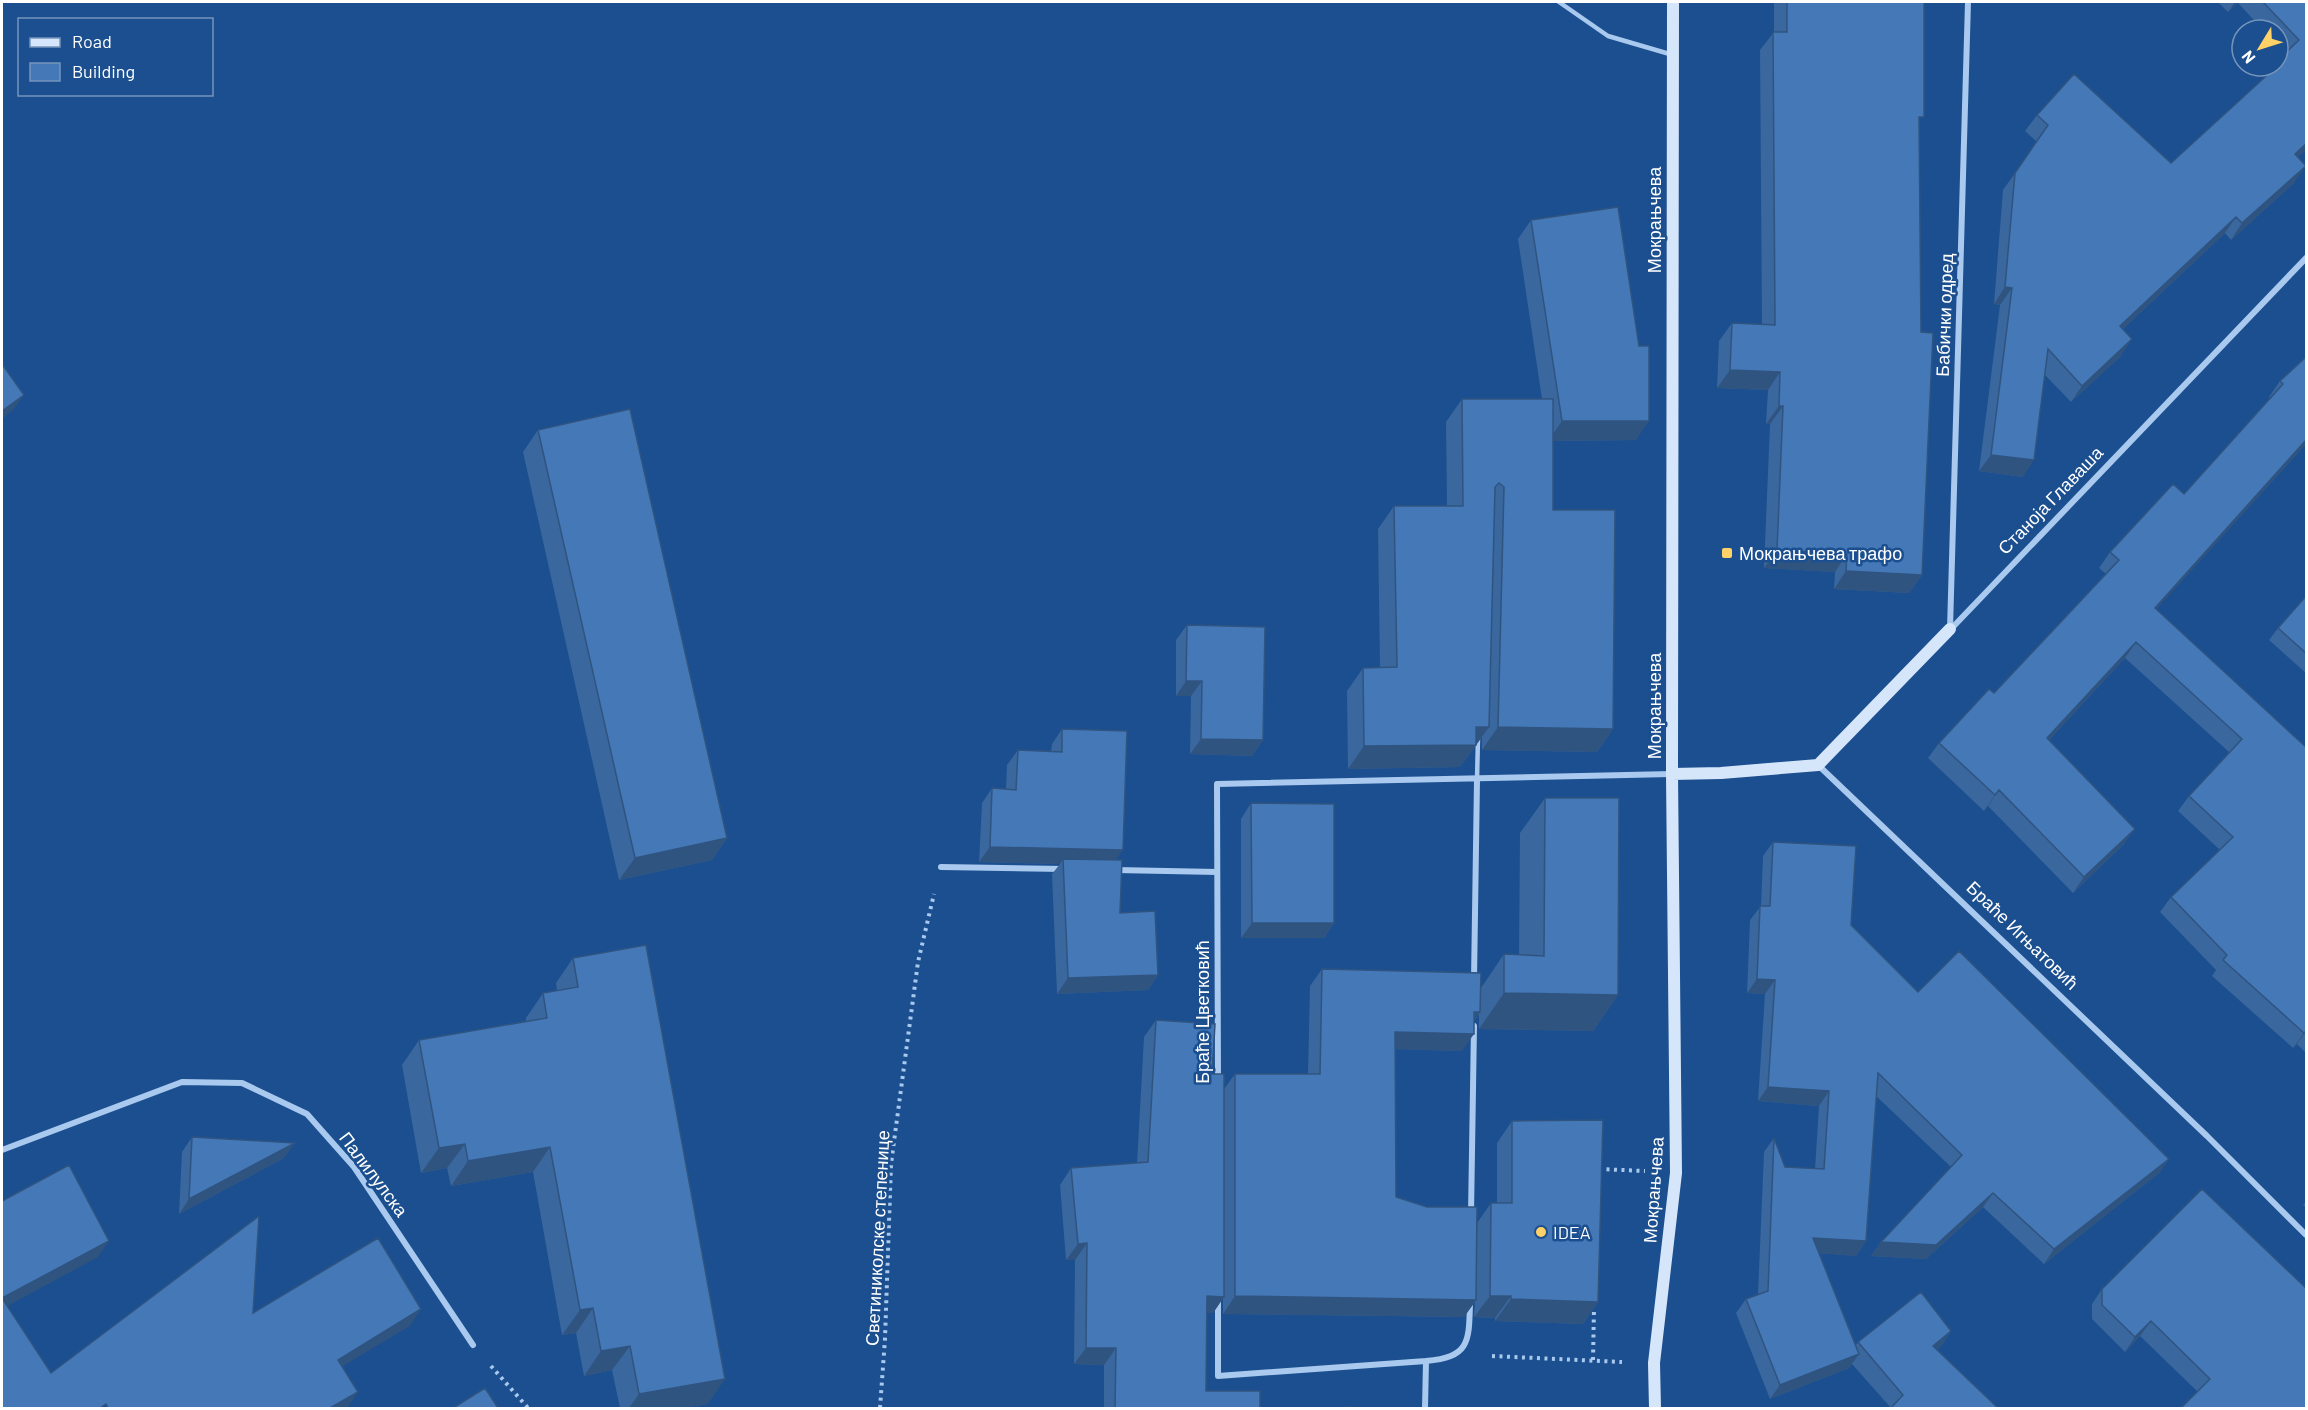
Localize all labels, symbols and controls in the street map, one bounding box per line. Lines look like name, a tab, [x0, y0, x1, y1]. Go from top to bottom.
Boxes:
legend	[18, 18, 213, 96]
north arrow	[2230, 18, 2290, 78]
text: Road	[72, 30, 112, 52]
text: N	[2237, 48, 2259, 68]
text: Building	[72, 60, 135, 82]
street label: Мокрањчева	[1643, 166, 1665, 273]
street label: Бабички одред	[1931, 252, 1957, 377]
street label: Станоја Главаша	[1993, 441, 2108, 559]
place label: Мокрањчева трафо	[1739, 542, 1902, 564]
marker: Мокрањчева трафо	[1720, 546, 1734, 560]
street label: Мокрањчева	[1643, 652, 1665, 759]
street label: Браће Игњатовић	[1963, 876, 2083, 994]
street label: Браће Цветковић	[1191, 940, 1213, 1084]
street label: Палилулска	[335, 1127, 414, 1221]
street label: Светиниколске степенице	[860, 1130, 894, 1346]
street label: Мокрањчева	[1638, 1135, 1668, 1244]
place label: IDEA	[1553, 1221, 1591, 1243]
marker: IDEA	[1534, 1225, 1548, 1239]

